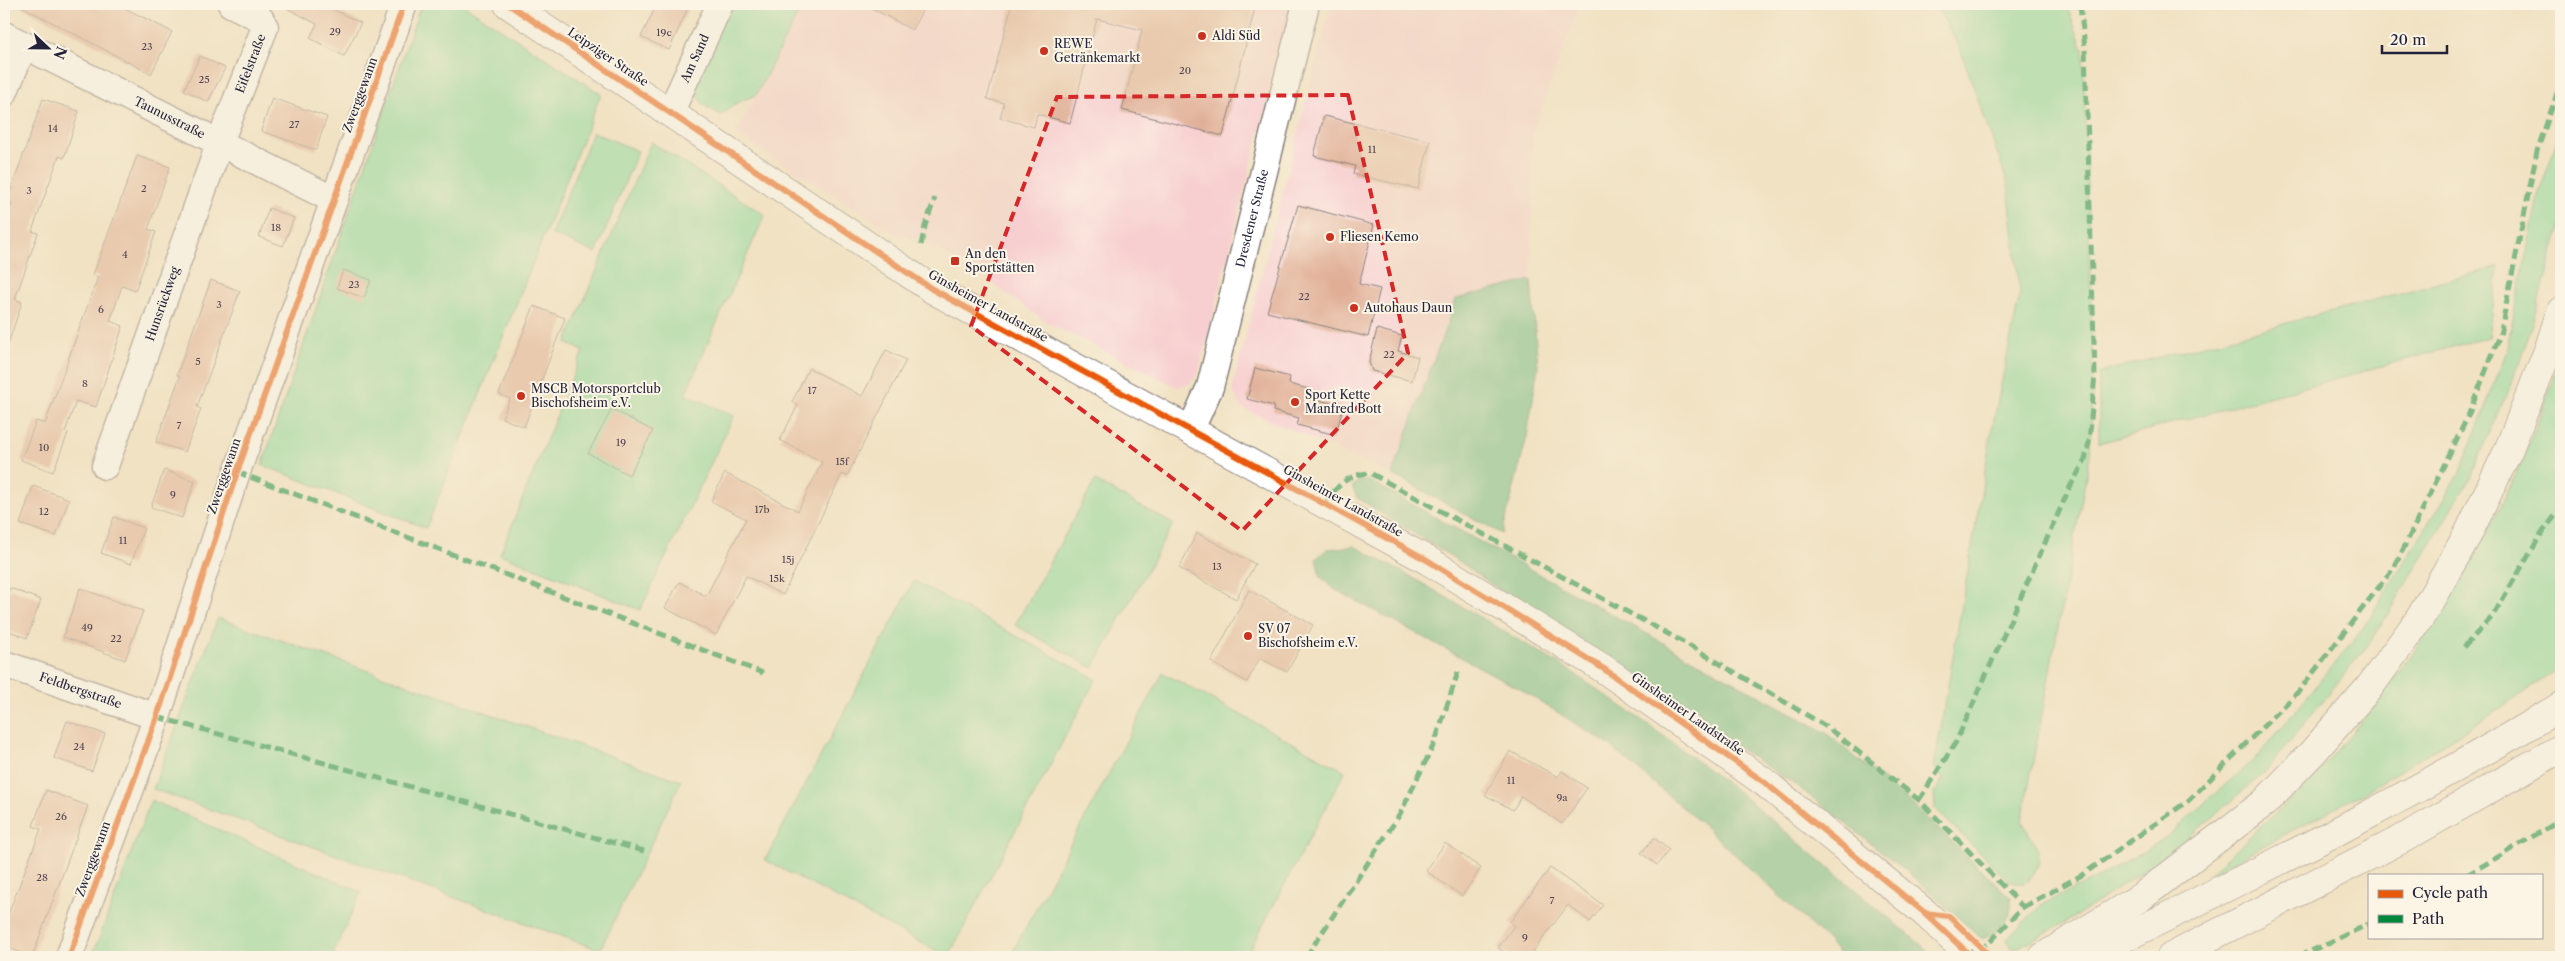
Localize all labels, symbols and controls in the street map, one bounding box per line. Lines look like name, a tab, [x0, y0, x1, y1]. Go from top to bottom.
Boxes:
north arrow	[22, 22, 72, 72]
scale bar	[2382, 22, 2448, 54]
street label: Leipziger Straße	[565, 24, 652, 89]
house number: 29	[329, 25, 341, 38]
house number: 19c	[656, 26, 672, 39]
place label: Aldi Süd	[1211, 28, 1261, 43]
marker: Aldi Süd	[1196, 30, 1208, 42]
text: 20 m	[2390, 30, 2426, 49]
street label: Eifelstraße	[232, 31, 269, 95]
street label: Am Sand	[677, 31, 712, 86]
place label: REWE Getränkemarkt	[1054, 36, 1141, 65]
house number: 23	[141, 40, 153, 53]
text: N	[49, 44, 71, 62]
marker: REWE Getränkemarkt	[1038, 45, 1050, 57]
street label: Zwerggewann	[339, 55, 380, 135]
house number: 20	[1179, 64, 1191, 77]
house number: 25	[198, 73, 210, 86]
street label: Taunusstraße	[132, 93, 208, 141]
house number: 27	[289, 118, 299, 131]
house number: 14	[48, 122, 58, 135]
house number: 11	[1368, 143, 1377, 156]
street label: Dresdener Straße	[1232, 167, 1271, 269]
house number: 2	[141, 182, 147, 195]
house number: 3	[26, 184, 32, 197]
house number: 18	[271, 221, 281, 234]
place label: Fliesen Kemo	[1340, 229, 1419, 244]
marker: Fliesen Kemo	[1324, 231, 1336, 243]
place label: An den Sportstätten	[964, 246, 1035, 275]
house number: 4	[122, 248, 128, 261]
marker: An den Sportstätten	[949, 255, 961, 267]
street label: Hunsrückweg	[142, 264, 182, 343]
street label: Ginsheimer Landstraße	[926, 266, 1051, 345]
house number: 23	[348, 278, 360, 291]
house number: 22	[1298, 290, 1310, 303]
house number: 3	[216, 298, 222, 311]
place label: Autohaus Daun	[1363, 300, 1453, 315]
marker: Autohaus Daun	[1348, 302, 1360, 314]
house number: 6	[98, 303, 104, 316]
house number: 22	[1383, 348, 1395, 361]
house number: 5	[195, 355, 201, 368]
house number: 8	[82, 377, 88, 390]
place label: MSCB Motorsportclub Bischofsheim e.V.	[531, 381, 661, 410]
house number: 17	[807, 384, 817, 397]
place label: Sport Kette Manfred Bott	[1305, 387, 1382, 416]
marker: MSCB Motorsportclub Bischofsheim e.V.	[515, 390, 527, 402]
marker: Sport Kette Manfred Bott	[1289, 396, 1301, 408]
house number: 7	[177, 419, 182, 432]
street label: Zwerggewann	[204, 436, 244, 516]
house number: 19	[616, 436, 626, 449]
house number: 10	[39, 441, 49, 454]
house number: 15f	[835, 455, 850, 468]
street label: Ginsheimer Landstraße	[1281, 461, 1406, 540]
house number: 9	[170, 488, 176, 501]
house number: 17b	[754, 503, 770, 516]
house number: 12	[39, 505, 49, 518]
house number: 11	[119, 534, 128, 547]
house number: 15j	[782, 553, 794, 566]
house number: 13	[1212, 560, 1222, 573]
house number: 15k	[769, 572, 786, 585]
house number: 49	[81, 621, 93, 634]
place label: SV 07 Bischofsheim e.V.	[1258, 621, 1358, 650]
marker: SV 07 Bischofsheim e.V.	[1242, 630, 1254, 642]
house number: 22	[110, 632, 122, 645]
street label: Feldbergstraße	[38, 669, 124, 711]
street label: Ginsheimer Landstraße	[1629, 669, 1748, 759]
house number: 24	[73, 740, 85, 753]
house number: 11	[1507, 774, 1516, 787]
house number: 9a	[1556, 791, 1568, 804]
house number: 26	[55, 810, 67, 823]
street label: Zwerggewann	[72, 819, 113, 899]
house number: 28	[36, 871, 48, 884]
legend	[2368, 874, 2542, 938]
text: Cycle path	[2412, 883, 2489, 902]
house number: 7	[1550, 894, 1555, 907]
text: Path	[2412, 909, 2445, 928]
house number: 9	[1522, 931, 1528, 944]

